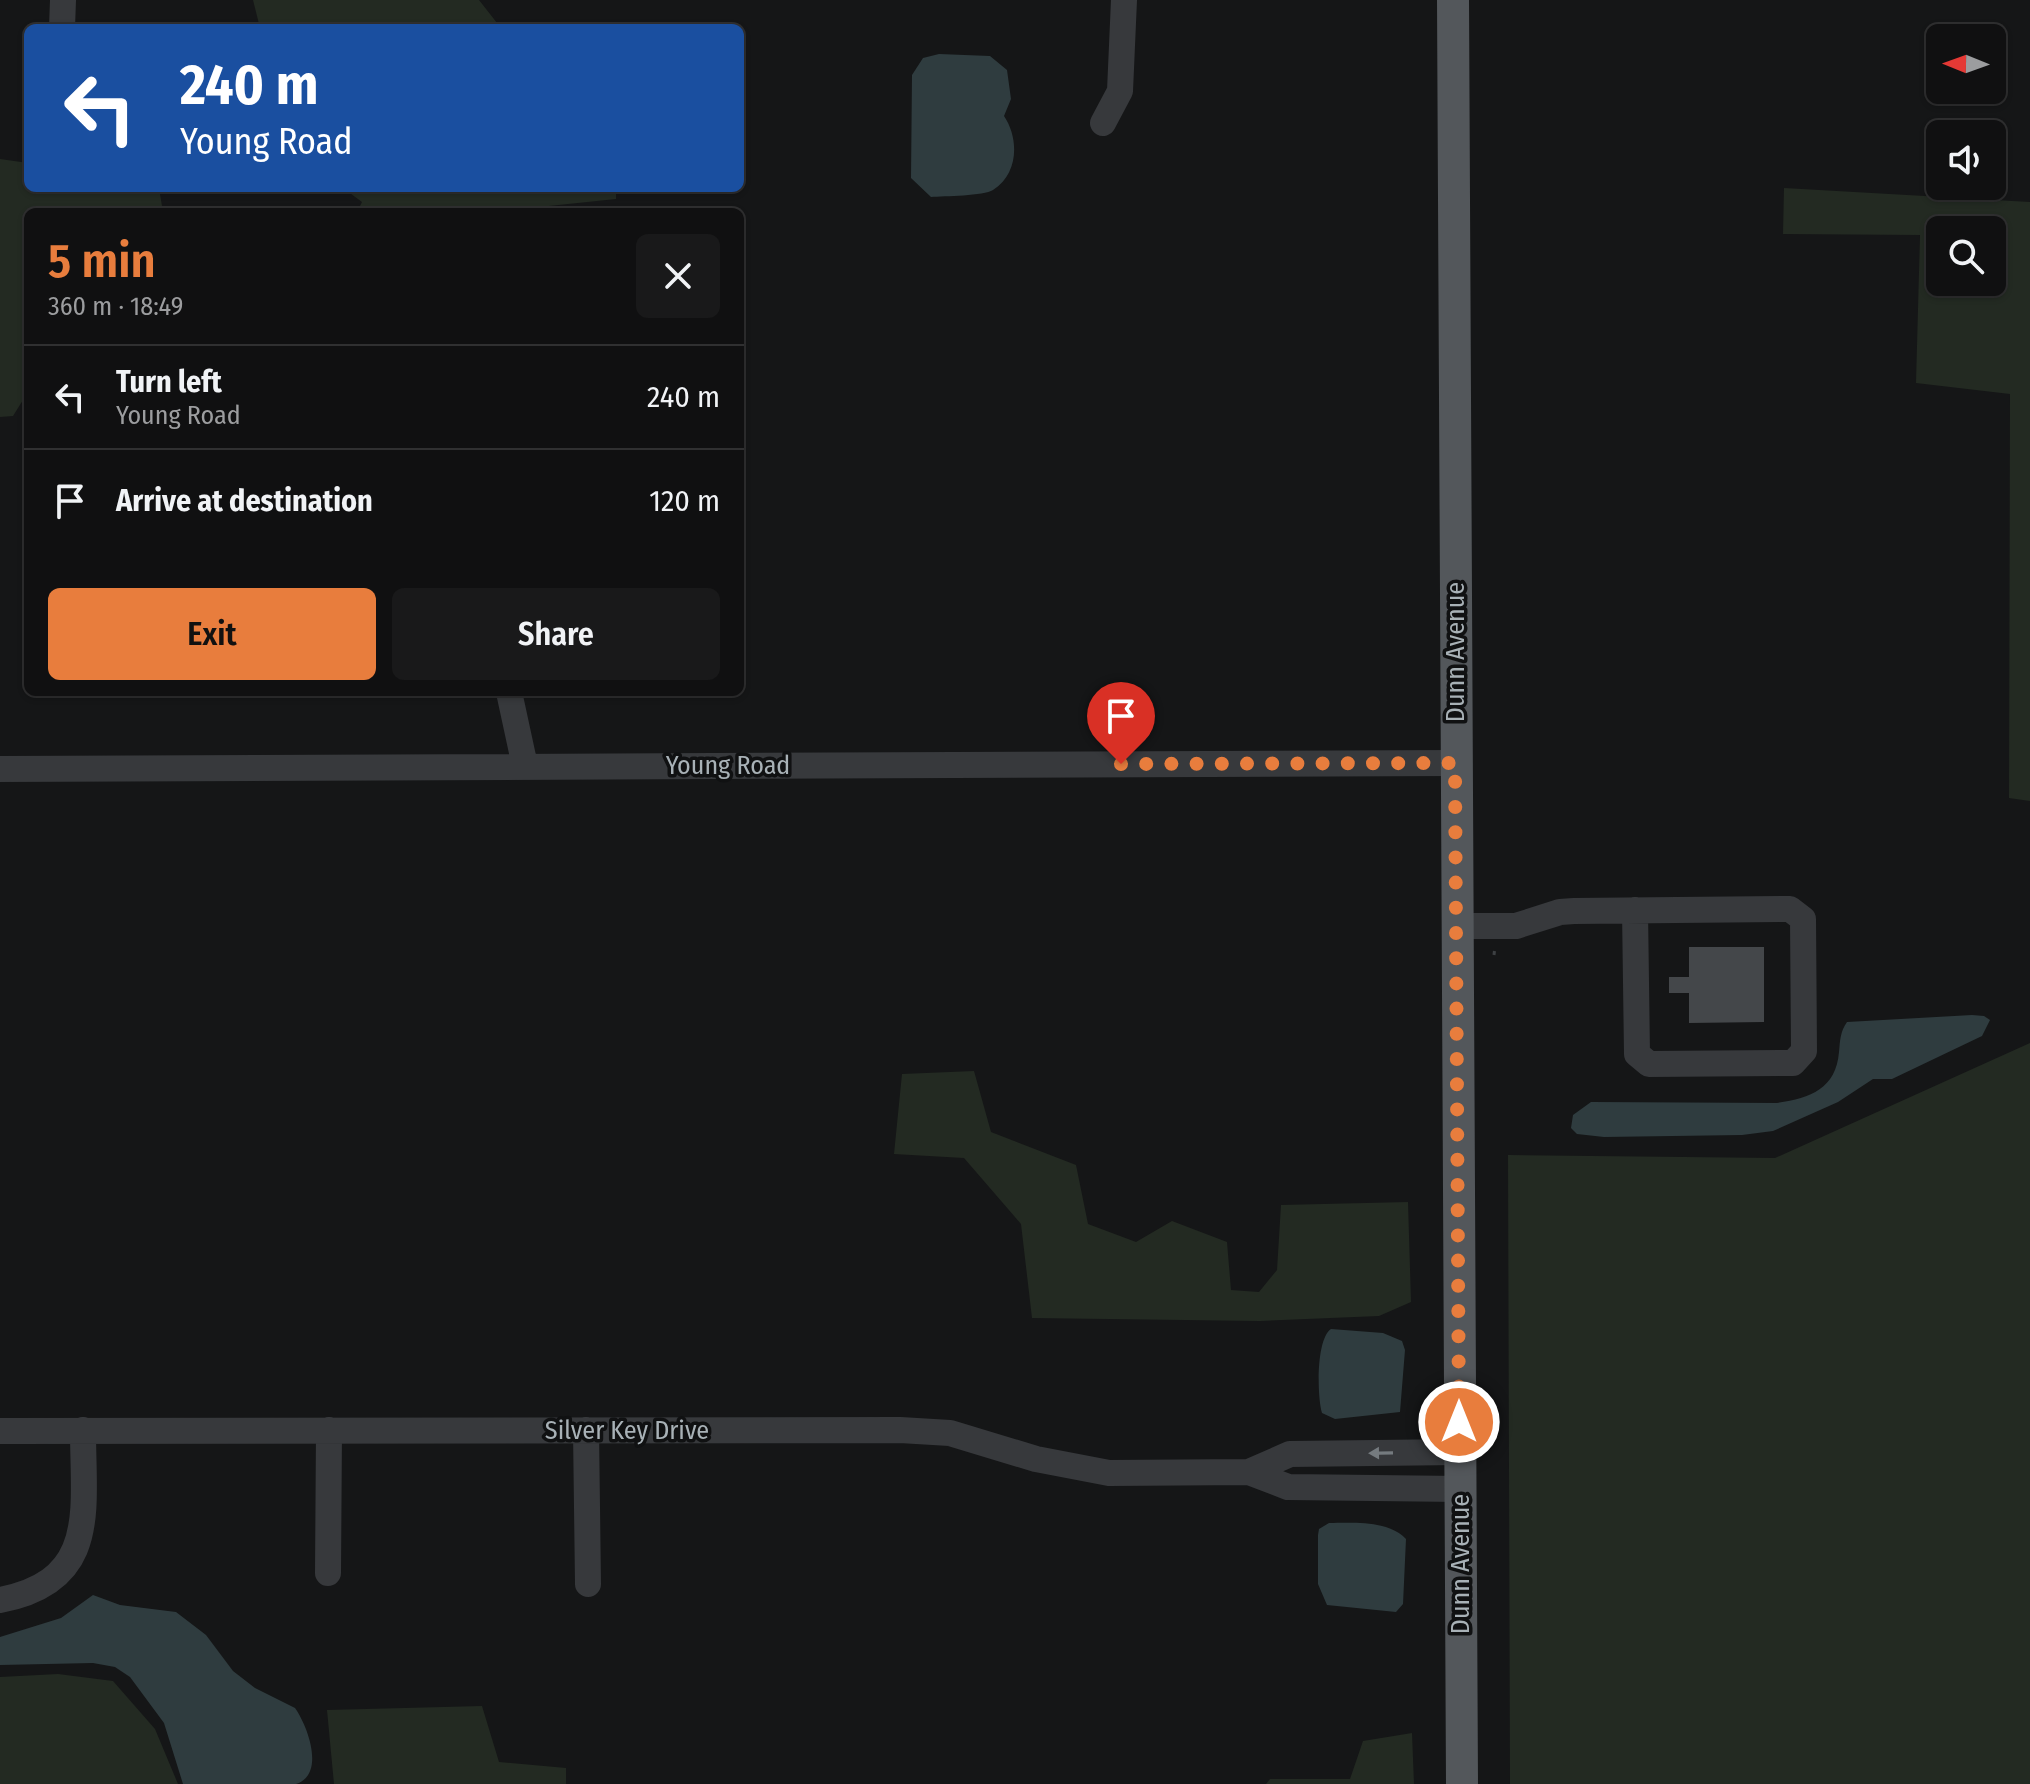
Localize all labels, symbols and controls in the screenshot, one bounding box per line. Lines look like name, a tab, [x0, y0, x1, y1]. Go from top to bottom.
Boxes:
north arrow	[1926, 24, 2006, 104]
map controls	[1926, 24, 2006, 296]
text: 240 m	[180, 52, 319, 119]
icon: left	[48, 56, 152, 160]
text: Young Road	[180, 120, 353, 164]
button: sound	[1926, 120, 2006, 200]
button: search	[1926, 216, 2006, 296]
text: 5 min	[48, 232, 156, 290]
button: close	[636, 234, 720, 318]
text: 360 m · 18:49	[48, 291, 183, 322]
text: Turn left	[116, 364, 222, 400]
icon: left	[48, 375, 92, 419]
text: 240 m	[647, 379, 720, 415]
text: Young Road	[116, 400, 241, 431]
icon: arrive	[48, 479, 92, 523]
text: Arrive at destination	[116, 483, 373, 519]
text: 120 m	[649, 483, 720, 519]
street label: Dunn Avenue	[1440, 582, 1471, 722]
button: Exit	[48, 588, 376, 680]
button: Share	[392, 588, 720, 680]
pin	[1087, 682, 1155, 764]
icon: arrive	[1099, 694, 1143, 738]
street label: Young Road	[666, 750, 790, 781]
position arrow	[1417, 1380, 1501, 1464]
street label: Silver Key Drive	[545, 1415, 709, 1446]
one-way arrow	[1368, 1447, 1393, 1459]
street label: Dunn Avenue	[1445, 1494, 1476, 1634]

